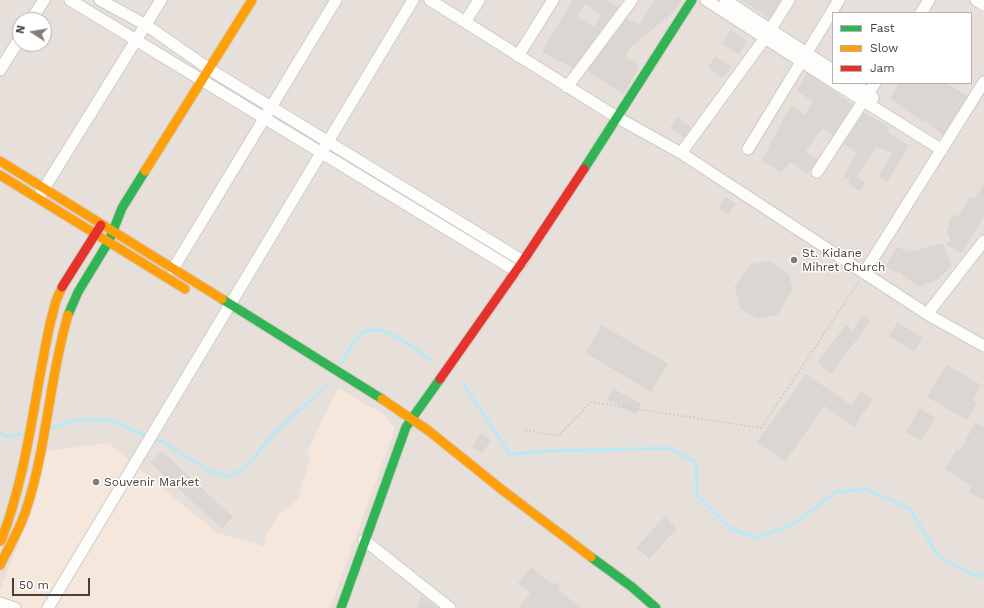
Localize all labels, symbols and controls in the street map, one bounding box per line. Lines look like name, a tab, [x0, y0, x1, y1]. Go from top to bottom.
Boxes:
north arrow	[12, 12, 52, 52]
legend	[832, 12, 972, 84]
text: Fast	[870, 21, 895, 35]
text: N	[14, 24, 28, 35]
text: Slow	[870, 41, 898, 55]
text: Jam	[870, 61, 895, 75]
place label: St. Kidane Mihret Church	[802, 246, 885, 274]
marker: St. Kidane Mihret Church	[789, 255, 799, 265]
place label: Souvenir Market	[104, 475, 199, 489]
marker: Souvenir Market	[91, 477, 101, 487]
scale bar	[14, 570, 92, 596]
text: 50 m	[19, 578, 49, 592]

